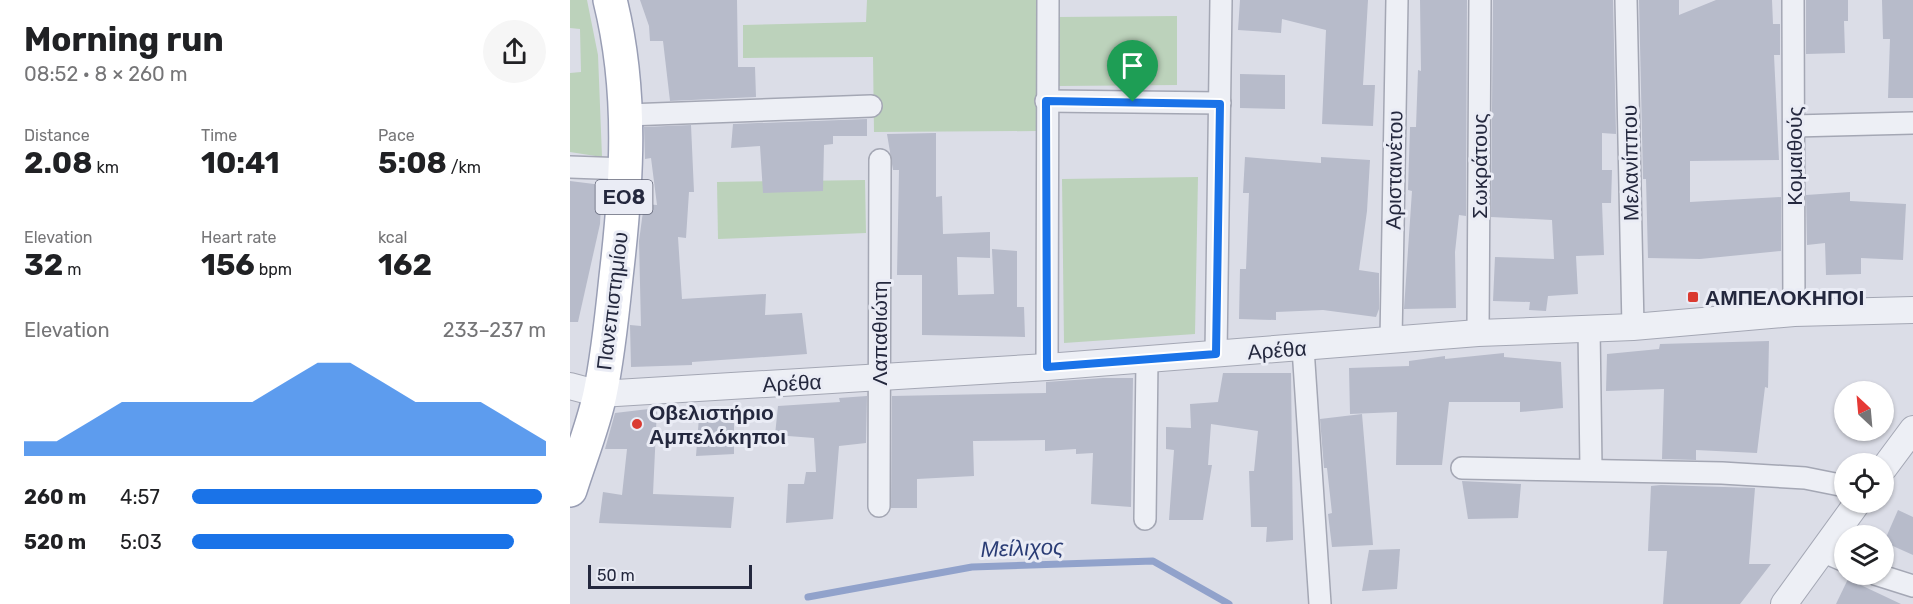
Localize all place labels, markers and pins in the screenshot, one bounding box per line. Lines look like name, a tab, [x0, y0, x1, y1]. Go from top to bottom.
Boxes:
pin	[1107, 40, 1158, 102]
place label: ΑΜΠΕΛΟΚΗΠΟΙ	[1705, 285, 1864, 310]
marker: ΑΜΠΕΛΟΚΗΠΟΙ	[1686, 290, 1700, 304]
place label: Οβελιστήριο Αμπελόκηποι	[649, 400, 786, 449]
marker: Οβελιστήριο Αμπελόκηποι	[630, 417, 644, 431]

